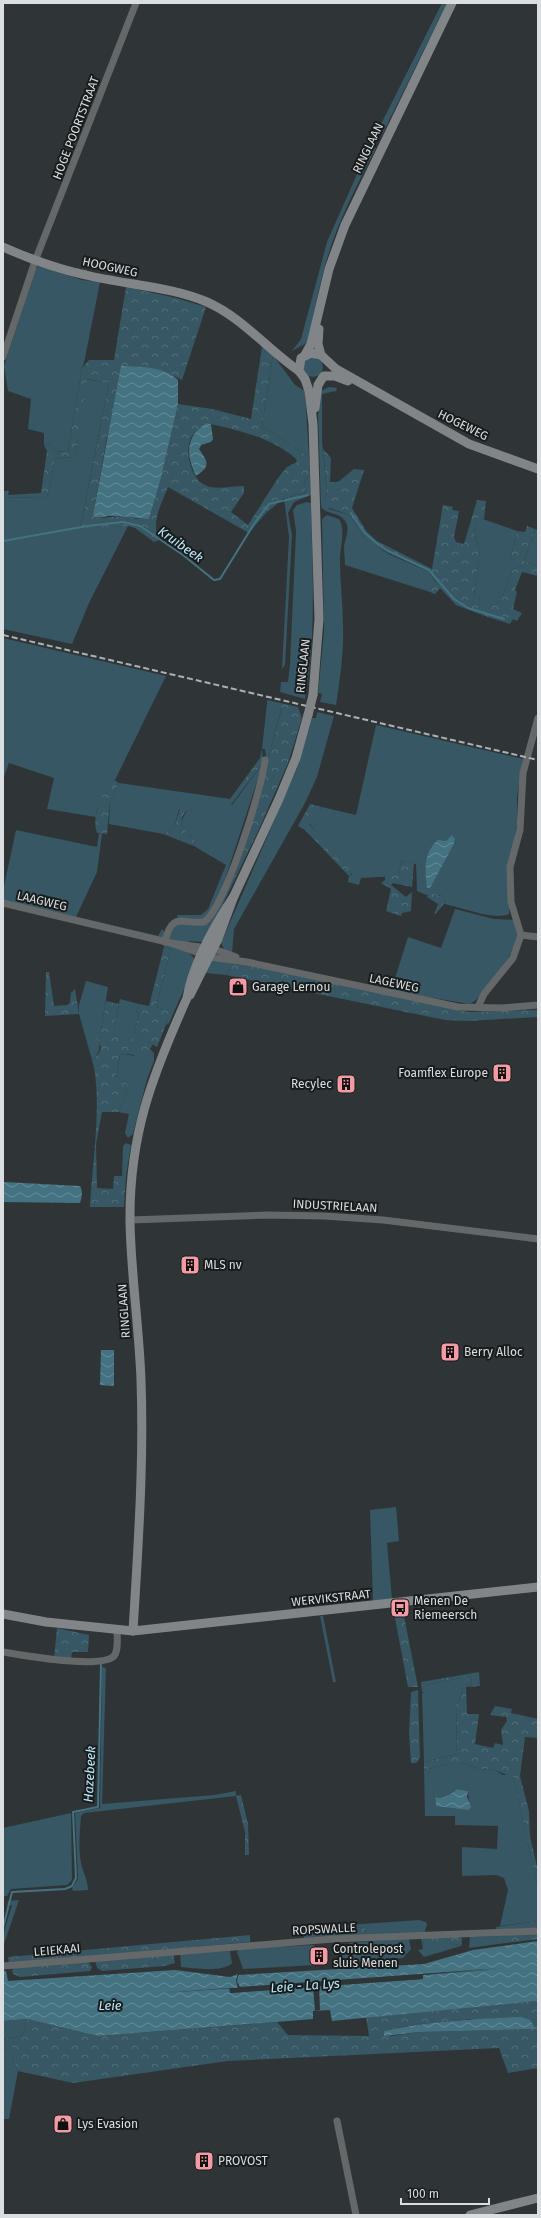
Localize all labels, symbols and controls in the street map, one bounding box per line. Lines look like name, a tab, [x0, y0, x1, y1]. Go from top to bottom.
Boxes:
street label: HOGE POORTSTRAAT	[50, 74, 102, 182]
street label: RINGLAAN	[350, 120, 386, 176]
street label: HOOGWEG	[81, 254, 139, 280]
street label: HOGEWEG	[436, 407, 490, 443]
water label: Kruibeek	[155, 523, 206, 565]
street label: RINGLAAN	[293, 638, 313, 694]
street label: LAAGWEG	[16, 888, 68, 914]
street label: LAGEWEG	[368, 971, 420, 995]
shop icon: Garage Lernou	[227, 976, 249, 998]
place label: Garage Lernou	[252, 980, 330, 994]
building icon: Foamflex Europe	[491, 1062, 513, 1084]
place label: Foamflex Europe	[398, 1066, 488, 1080]
building icon: Recylec	[335, 1073, 357, 1095]
place label: Recylec	[291, 1077, 332, 1091]
street label: INDUSTRIELAAN	[292, 1197, 378, 1215]
building icon: MLS nv	[179, 1254, 201, 1276]
place label: MLS nv	[204, 1258, 242, 1272]
street label: RINGLAAN	[115, 1283, 133, 1339]
building icon: Berry Alloc	[439, 1341, 461, 1363]
place label: Berry Alloc	[464, 1345, 523, 1359]
street label: WERVIKSTRAAT	[291, 1587, 372, 1609]
place label: Menen De Riemeersch	[414, 1594, 477, 1622]
bus stop icon: Menen De Riemeersch	[389, 1597, 411, 1619]
water label: Hazebeek	[81, 1745, 98, 1803]
street label: ROPSWALLE	[292, 1920, 356, 1938]
street label: LEIEKAAI	[33, 1941, 81, 1959]
place label: Controlepost sluis Menen	[333, 1942, 404, 1970]
building icon: Controlepost sluis Menen	[308, 1945, 330, 1967]
water label: Leie - La Lys	[270, 1976, 340, 1995]
water label: Leie	[98, 1998, 122, 2013]
shop icon: Lys Evasion	[52, 2113, 74, 2135]
place label: Lys Evasion	[77, 2117, 138, 2131]
building icon: PROVOST	[193, 2150, 215, 2172]
place label: PROVOST	[218, 2154, 269, 2168]
scale bar	[401, 2180, 489, 2206]
text: 100 m	[407, 2187, 439, 2201]

